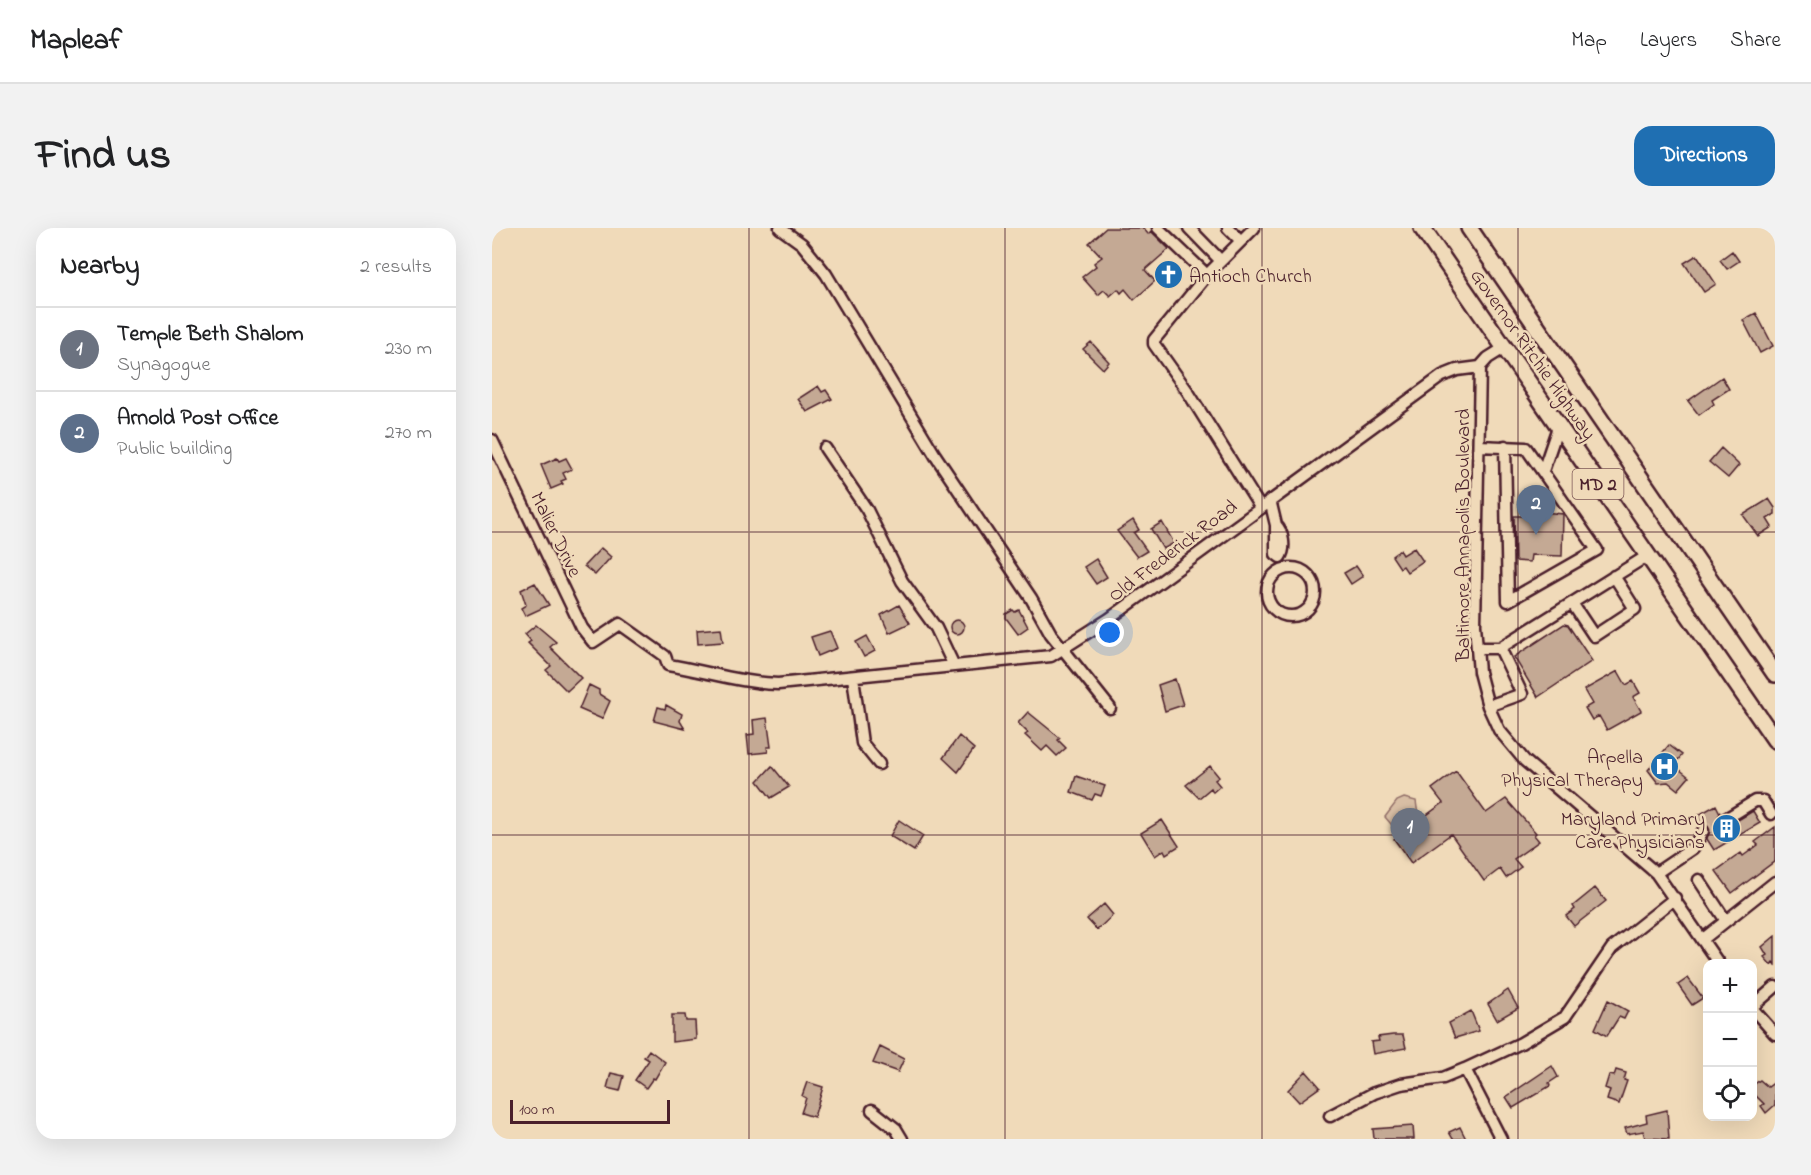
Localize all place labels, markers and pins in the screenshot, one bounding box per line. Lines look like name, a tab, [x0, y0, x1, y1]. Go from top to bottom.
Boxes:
church icon: Antioch Church	[1152, 259, 1184, 291]
place label: Antioch Church	[1189, 263, 1312, 292]
pin: 2	[1516, 486, 1556, 535]
place label: Arpella Physical Therapy	[1501, 744, 1643, 796]
hospital icon: Arpella Physical Therapy	[1648, 751, 1680, 783]
place label: Maryland Primary Care Physicians	[1561, 806, 1705, 858]
pin: 1	[1390, 808, 1430, 858]
building icon: Maryland Primary Care Physicians	[1710, 813, 1742, 845]

